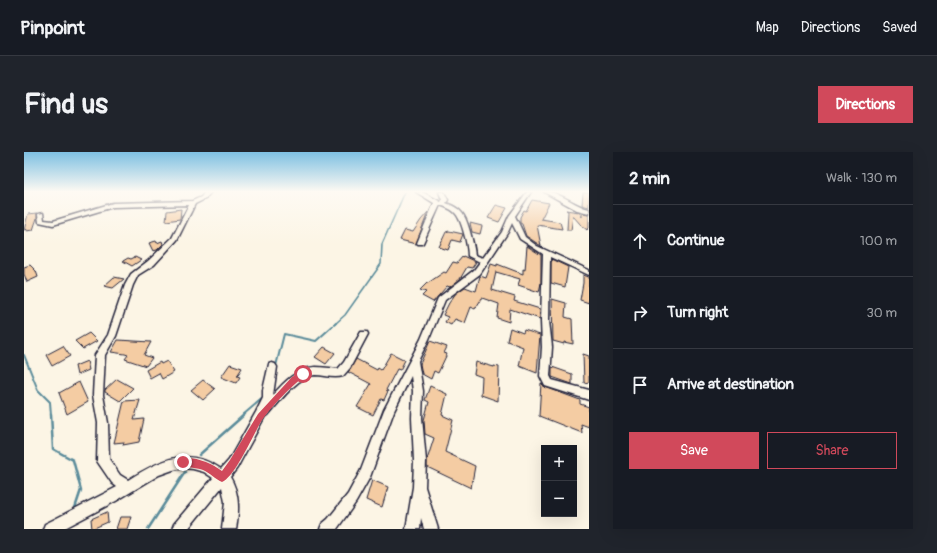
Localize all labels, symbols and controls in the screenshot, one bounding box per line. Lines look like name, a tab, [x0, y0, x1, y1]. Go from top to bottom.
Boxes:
text: Pinpoint	[20, 16, 85, 40]
text: Map	[756, 19, 779, 36]
text: Directions	[801, 19, 860, 36]
text: Saved	[882, 19, 917, 36]
button: Directions	[818, 86, 913, 123]
text: Find us	[24, 87, 108, 122]
text: 2 min	[629, 168, 670, 189]
text: Walk · 130 m	[826, 170, 897, 186]
icon: ahead	[629, 230, 651, 252]
text: Continue	[667, 231, 725, 250]
text: 100 m	[860, 233, 897, 249]
icon: right	[629, 302, 651, 324]
text: Turn right	[667, 303, 728, 322]
text: 30 m	[867, 305, 897, 321]
route start	[294, 365, 312, 383]
icon: arrive	[629, 374, 651, 396]
text: Arrive at destination	[667, 375, 794, 394]
button: Save	[629, 432, 759, 469]
button: Share	[767, 432, 897, 469]
map controls	[541, 445, 577, 517]
button: +	[541, 445, 577, 481]
route end	[174, 453, 192, 471]
button: −	[541, 481, 577, 517]

